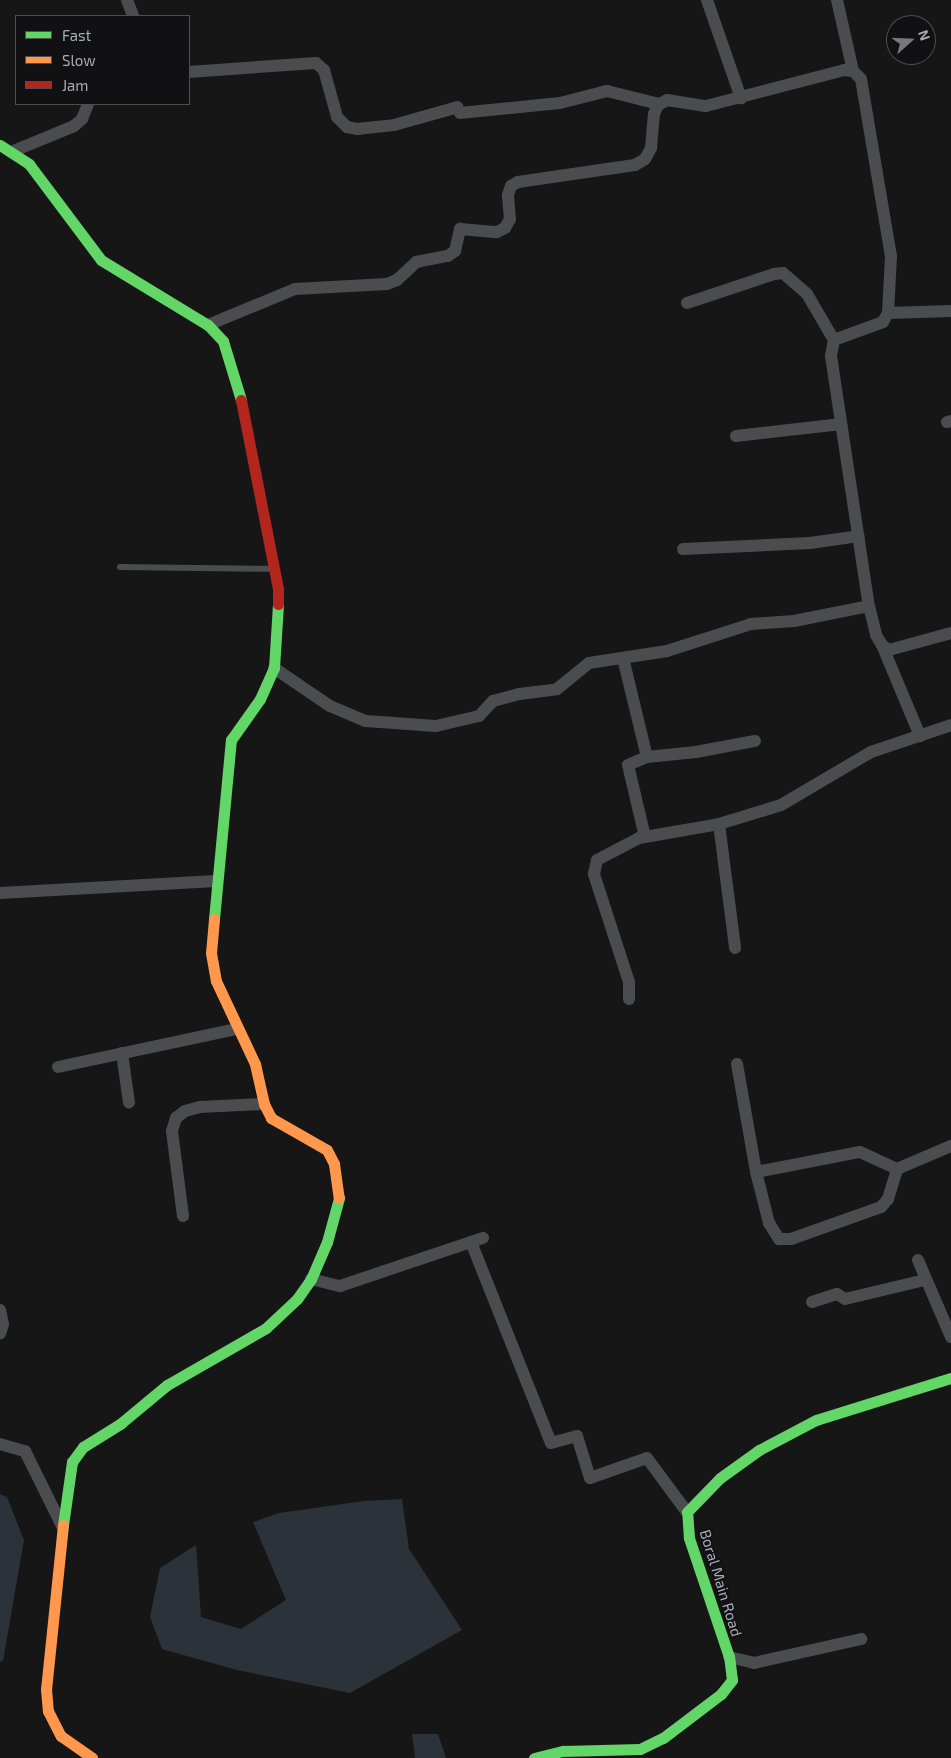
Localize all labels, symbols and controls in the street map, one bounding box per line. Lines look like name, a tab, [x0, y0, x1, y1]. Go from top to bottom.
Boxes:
legend	[15, 15, 190, 105]
north arrow	[886, 15, 936, 65]
text: Fast	[62, 26, 91, 44]
text: N	[915, 27, 934, 43]
text: Slow	[62, 51, 96, 69]
text: Jam	[62, 76, 88, 94]
street label: Boral Main Road	[696, 1527, 746, 1639]

